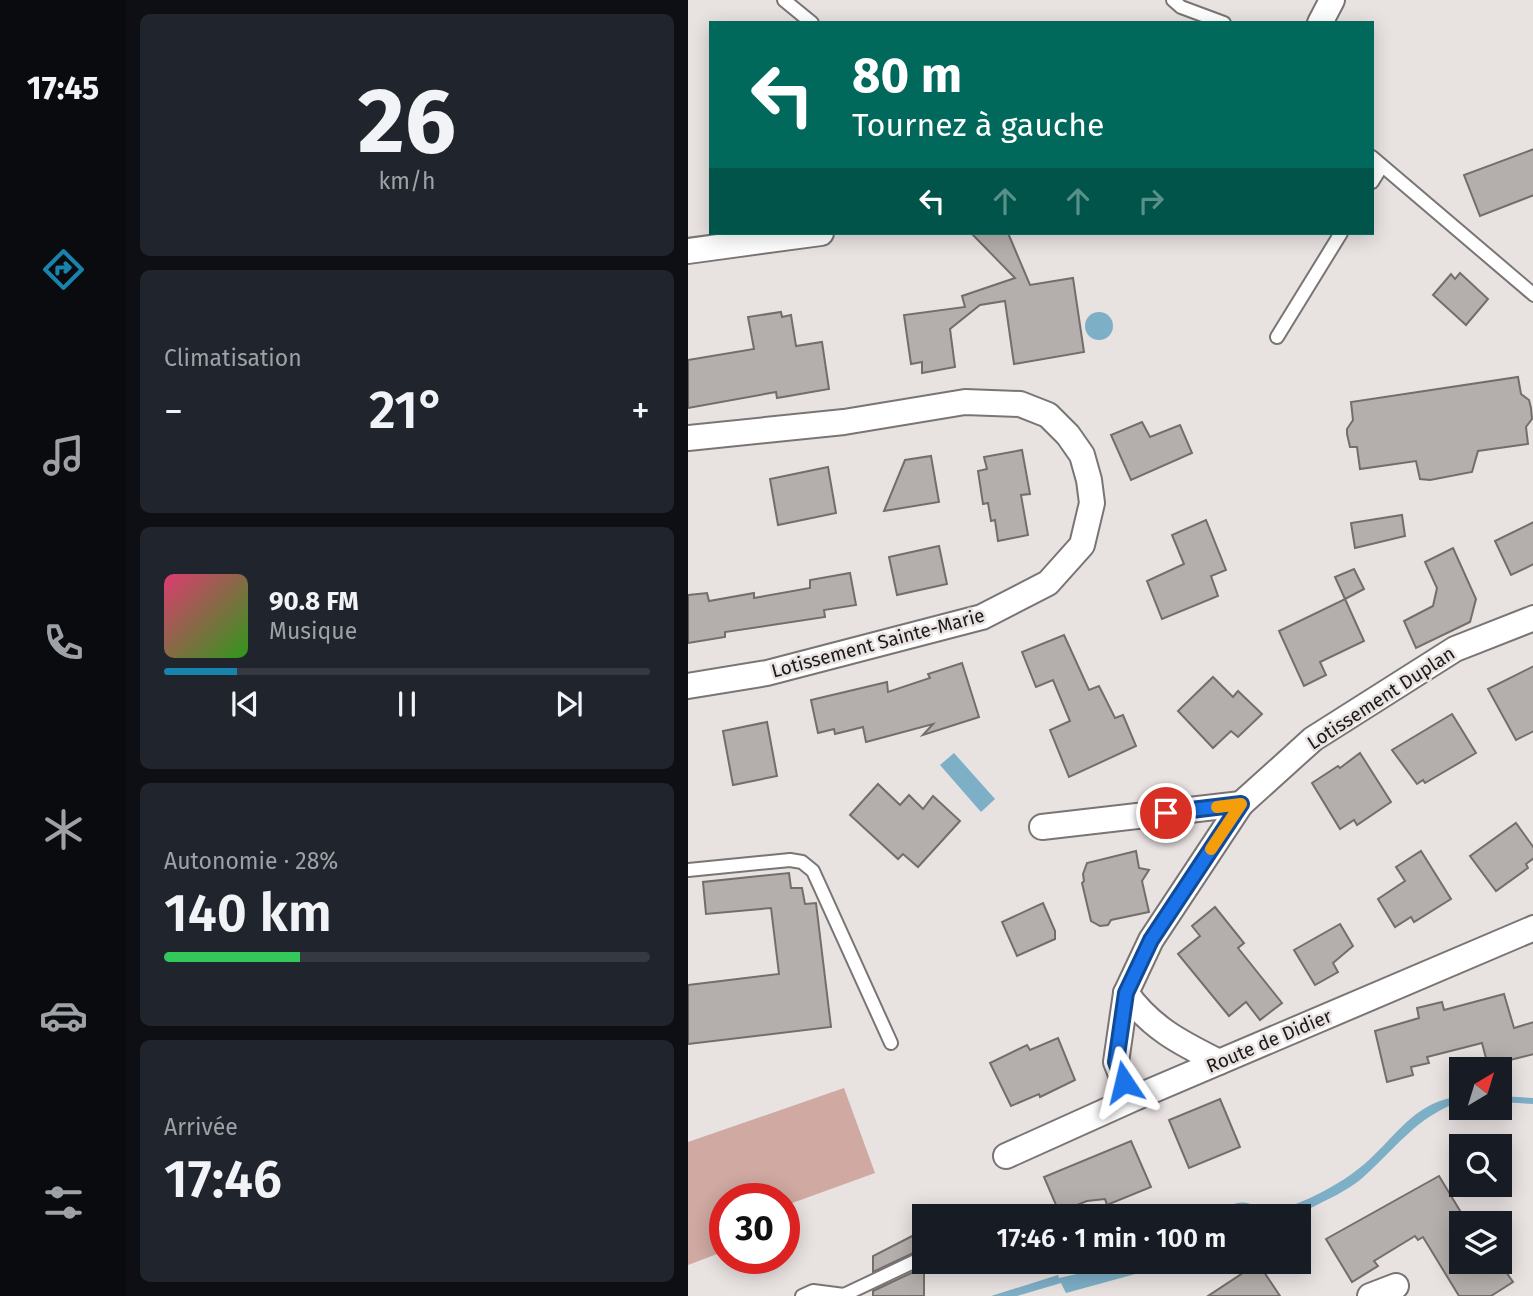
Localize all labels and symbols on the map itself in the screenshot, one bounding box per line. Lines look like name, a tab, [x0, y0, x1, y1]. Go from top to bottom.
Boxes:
street label: Lotissement Sainte-Marie	[769, 603, 987, 683]
street label: Lotissement Duplan	[1303, 642, 1459, 754]
pin	[1136, 783, 1196, 843]
street label: Route de Didier	[1203, 1004, 1336, 1078]
position arrow	[1087, 1045, 1161, 1119]
north arrow	[1449, 1057, 1512, 1120]
speed limit sign: 30	[709, 1183, 800, 1274]

